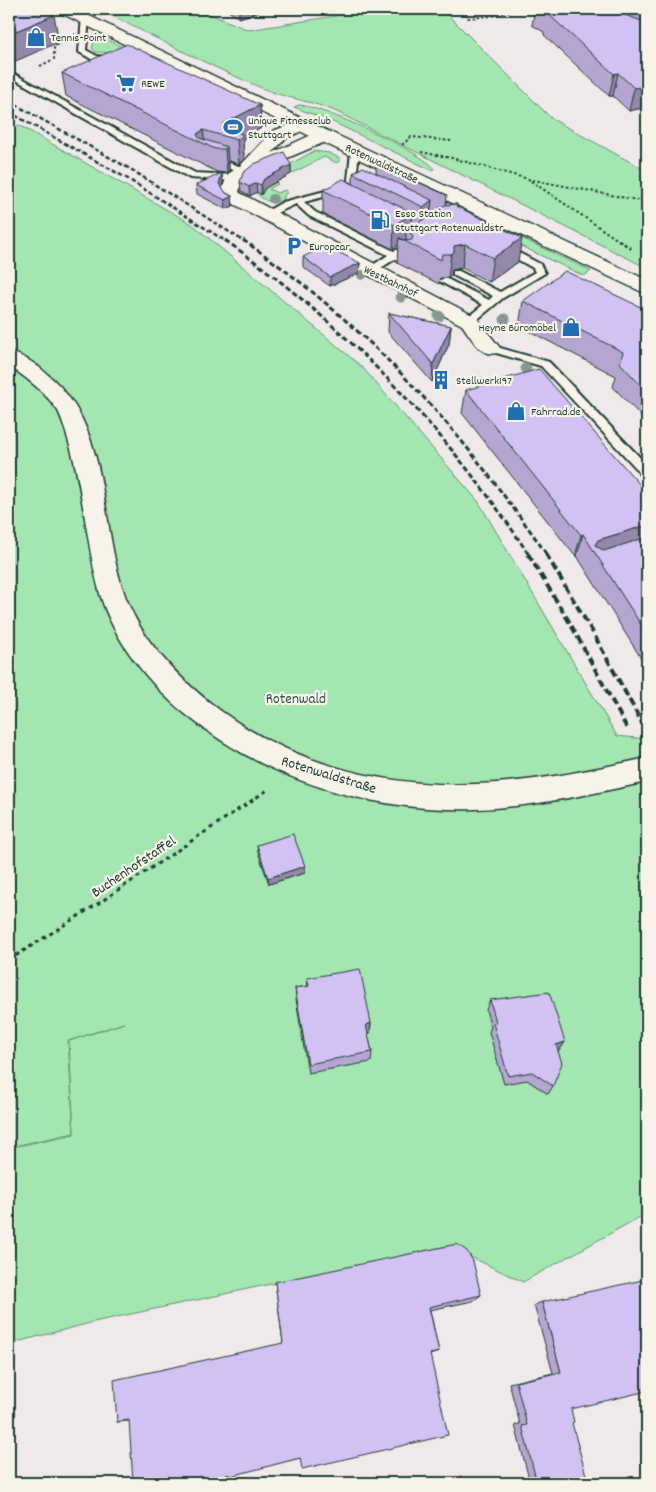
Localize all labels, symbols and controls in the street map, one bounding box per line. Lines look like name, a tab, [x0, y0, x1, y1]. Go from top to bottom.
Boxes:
shop icon: Tennis-Point	[25, 26, 47, 48]
place label: Tennis-Point	[51, 30, 107, 47]
supermarket icon: REWE	[115, 72, 137, 94]
place label: REWE	[141, 76, 165, 93]
place label: Unique Fitnessclub Stuttgart	[248, 113, 331, 144]
sports icon: Unique Fitnessclub Stuttgart	[222, 116, 244, 138]
street label: Rotenwaldstraße	[342, 140, 421, 189]
place label: Esso Station Stuttgart Rotenwaldstr	[395, 206, 504, 237]
fuel station icon: Esso Station Stuttgart Rotenwaldstr	[369, 209, 391, 231]
parking icon: Europcar	[283, 235, 305, 257]
place label: Europcar	[309, 239, 350, 256]
street label: Westbahnhof	[360, 262, 421, 303]
shop icon: Heyne Büromöbel	[560, 316, 582, 338]
place label: Heyne Büromöbel	[479, 320, 556, 337]
building icon: Stellwerk197	[430, 369, 452, 391]
place label: Stellwerk197	[456, 373, 512, 390]
shop icon: Fahrrad.de	[505, 400, 527, 422]
place label: Fahrrad.de	[531, 404, 581, 421]
park label: Rotenwald	[266, 689, 326, 711]
street label: Rotenwaldstraße	[278, 751, 379, 801]
street label: Buchenhofstaffel	[87, 831, 181, 904]

